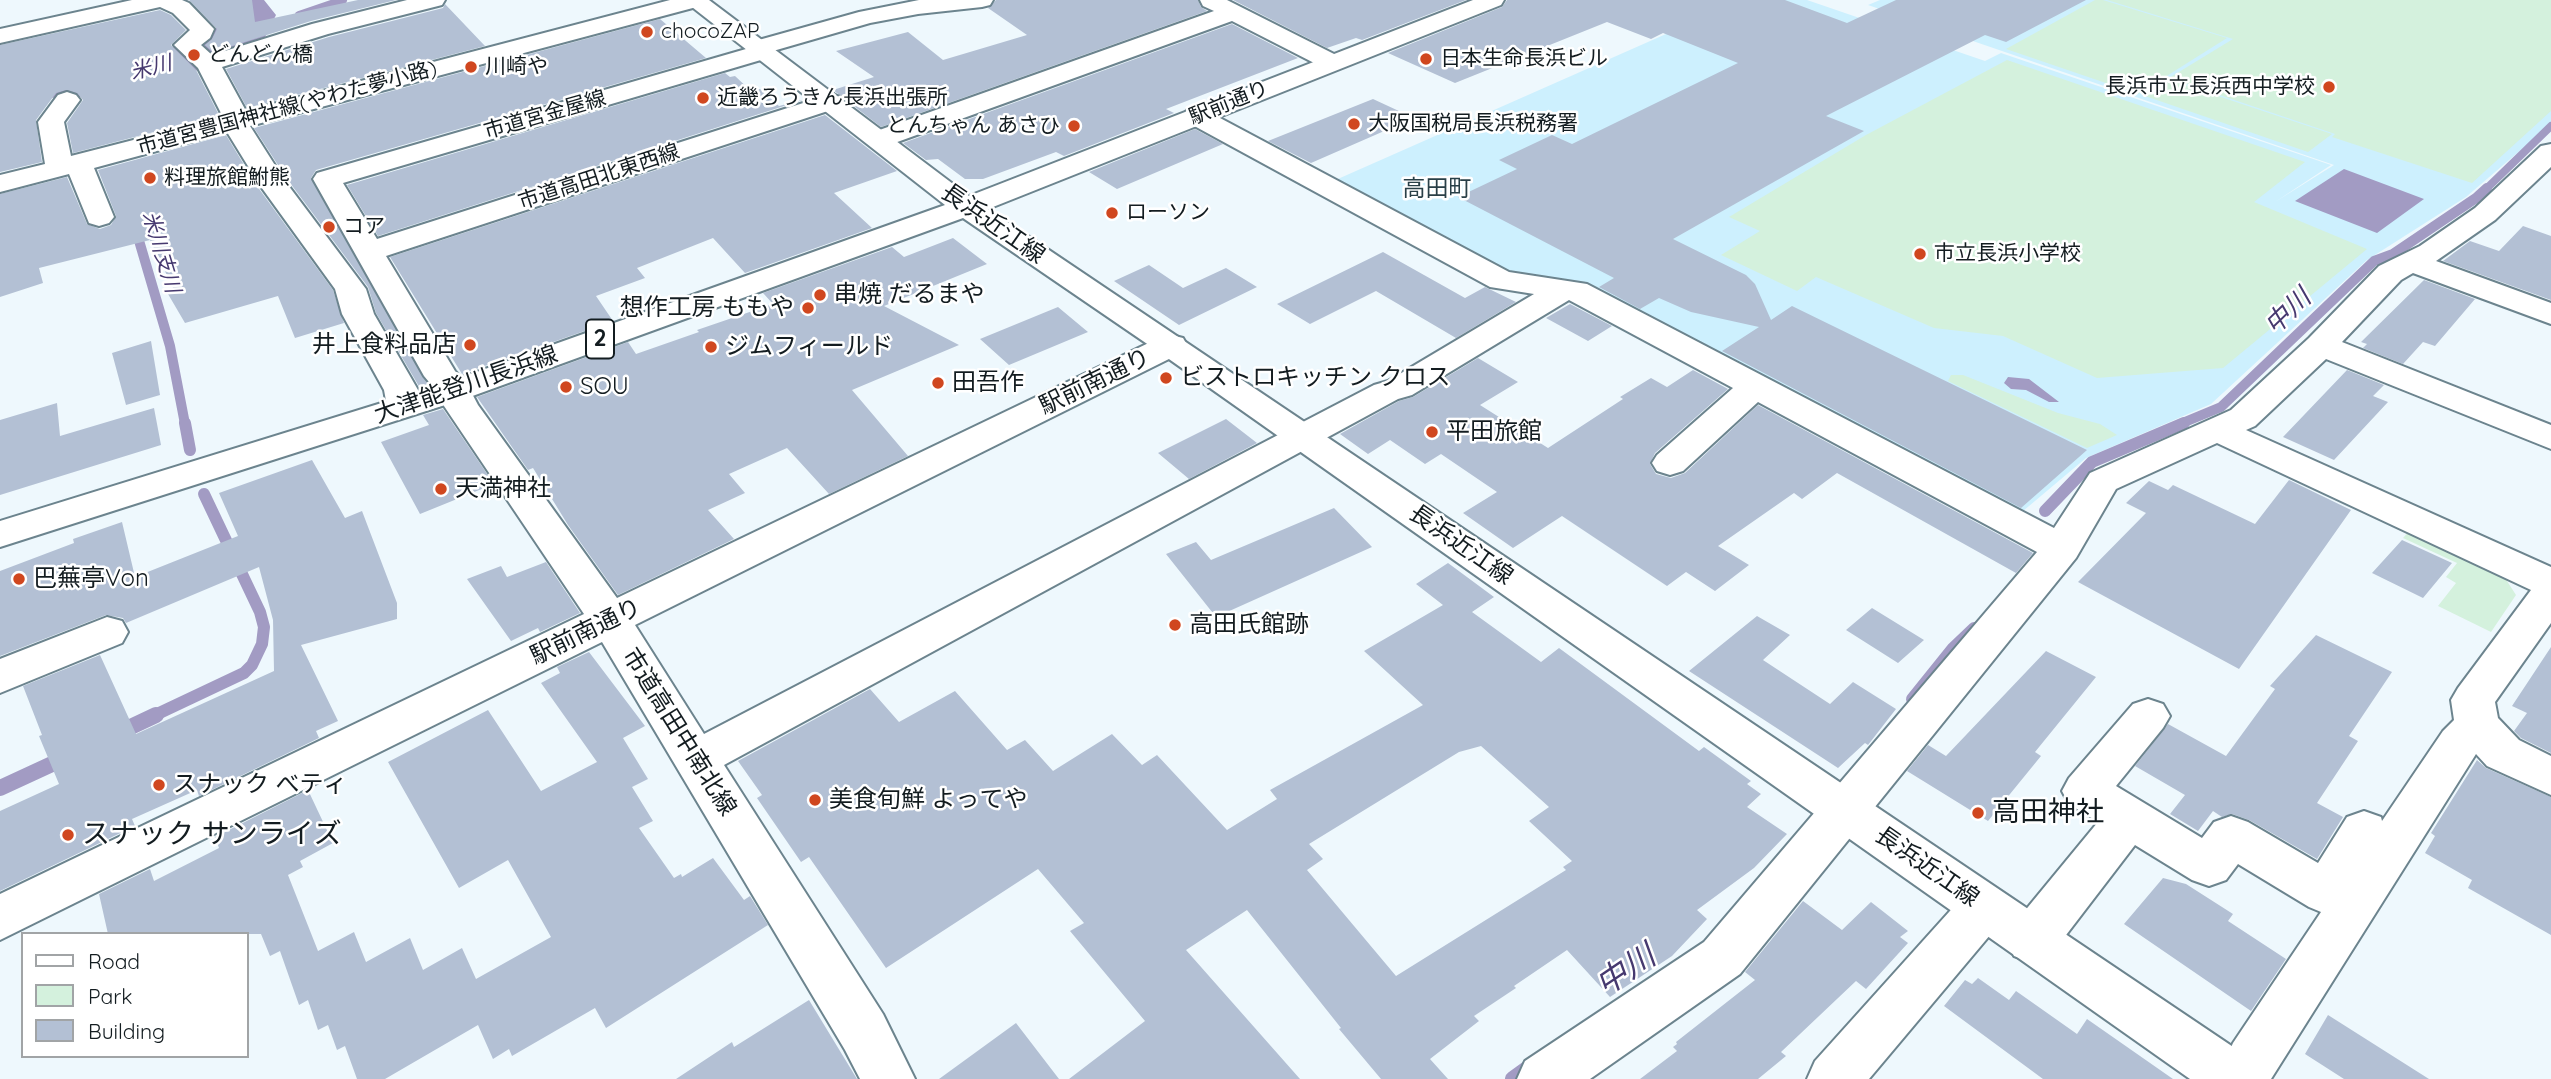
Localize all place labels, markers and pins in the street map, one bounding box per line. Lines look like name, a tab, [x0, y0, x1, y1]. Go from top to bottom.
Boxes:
place label: chocoZAP	[661, 19, 759, 45]
marker: chocoZAP	[639, 24, 655, 40]
place label: どんどん橋	[208, 42, 313, 68]
place label: 日本生命長浜ビル	[1440, 46, 1608, 72]
marker: どんどん橋	[186, 47, 202, 63]
marker: 日本生命長浜ビル	[1418, 51, 1434, 67]
place label: 川崎や	[485, 54, 548, 80]
marker: 川崎や	[463, 59, 479, 75]
place label: 長浜市立長浜西中学校	[2105, 74, 2315, 100]
marker: 長浜市立長浜西中学校	[2321, 79, 2337, 95]
place label: 近畿ろうきん長浜出張所	[717, 85, 948, 111]
marker: 近畿ろうきん長浜出張所	[695, 90, 711, 106]
place label: 大阪国税局長浜税務署	[1368, 111, 1578, 137]
place label: とんちゃん あさひ	[886, 113, 1060, 139]
marker: 大阪国税局長浜税務署	[1346, 116, 1362, 132]
marker: とんちゃん あさひ	[1066, 118, 1082, 134]
place label: 料理旅館鮒熊	[164, 165, 290, 191]
marker: 料理旅館鮒熊	[142, 170, 158, 186]
place label: ローソン	[1126, 200, 1210, 226]
marker: ローソン	[1104, 205, 1120, 221]
place label: コア	[343, 214, 385, 240]
marker: コア	[321, 219, 337, 235]
place label: 市立長浜小学校	[1934, 241, 2081, 267]
marker: 市立長浜小学校	[1912, 246, 1928, 262]
place label: 串焼 だるまや	[834, 281, 985, 309]
marker: 串焼 だるまや	[812, 287, 828, 303]
place label: 想作工房 ももや	[619, 294, 794, 322]
marker: 想作工房 ももや	[800, 300, 816, 316]
place label: 井上食料品店	[312, 331, 456, 359]
place label: ジムフィールド	[725, 333, 893, 361]
marker: 井上食料品店	[462, 337, 478, 353]
marker: ジムフィールド	[703, 339, 719, 355]
place label: ビストロキッチン クロス	[1180, 364, 1451, 392]
place label: 田吾作	[952, 369, 1024, 397]
marker: ビストロキッチン クロス	[1158, 370, 1174, 386]
place label: SOU	[580, 373, 629, 401]
marker: 田吾作	[930, 375, 946, 391]
marker: SOU	[558, 379, 574, 395]
place label: 平田旅館	[1446, 418, 1542, 446]
marker: 平田旅館	[1424, 424, 1440, 440]
place label: 天満神社	[455, 475, 551, 503]
marker: 天満神社	[433, 481, 449, 497]
place label: 巴蕪亭Von	[33, 565, 149, 593]
marker: 巴蕪亭Von	[11, 571, 27, 587]
place label: 高田氏館跡	[1189, 611, 1309, 639]
marker: 高田氏館跡	[1167, 617, 1183, 633]
place label: スナック べティ	[173, 771, 348, 799]
marker: スナック べティ	[151, 777, 167, 793]
place label: 美食旬鮮 よってや	[829, 786, 1028, 814]
marker: 美食旬鮮 よってや	[807, 792, 823, 808]
place label: 高田神社	[1992, 796, 2104, 830]
marker: 高田神社	[1970, 805, 1986, 821]
place label: スナック サンライズ	[82, 818, 342, 852]
marker: スナック サンライズ	[60, 827, 76, 843]

